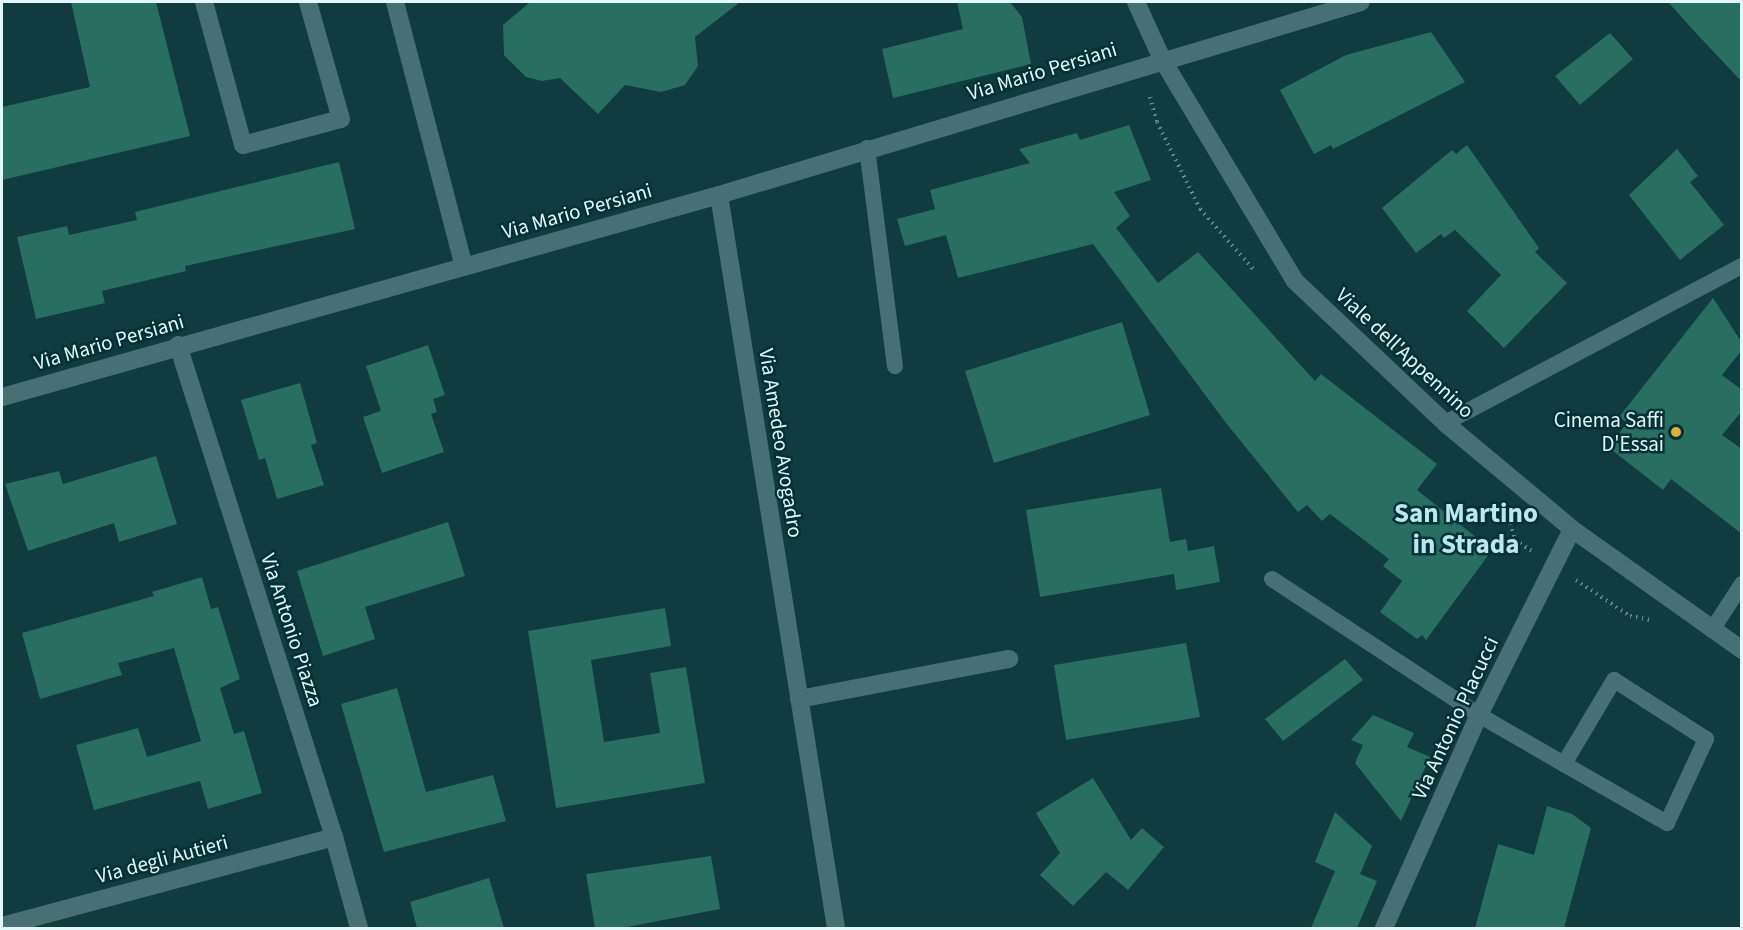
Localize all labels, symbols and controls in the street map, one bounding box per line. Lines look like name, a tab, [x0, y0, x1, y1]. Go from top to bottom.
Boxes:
street label: Via Mario Persiani	[964, 36, 1120, 106]
street label: Via Mario Persiani	[499, 178, 655, 244]
street label: Viale dell'Appennino	[1331, 283, 1479, 423]
street label: Via Mario Persiani	[31, 309, 187, 375]
street label: Via Amedeo Avogadro	[754, 347, 808, 539]
place label: Cinema Saffi D'Essai	[1554, 407, 1664, 457]
marker: Cinema Saffi D'Essai	[1669, 425, 1683, 439]
district label: San Martino in Strada	[1394, 497, 1538, 560]
street label: Via Antonio Piazza	[255, 550, 329, 710]
street label: Via Antonio Placucci	[1406, 633, 1504, 803]
street label: Via degli Autieri	[93, 829, 231, 889]

